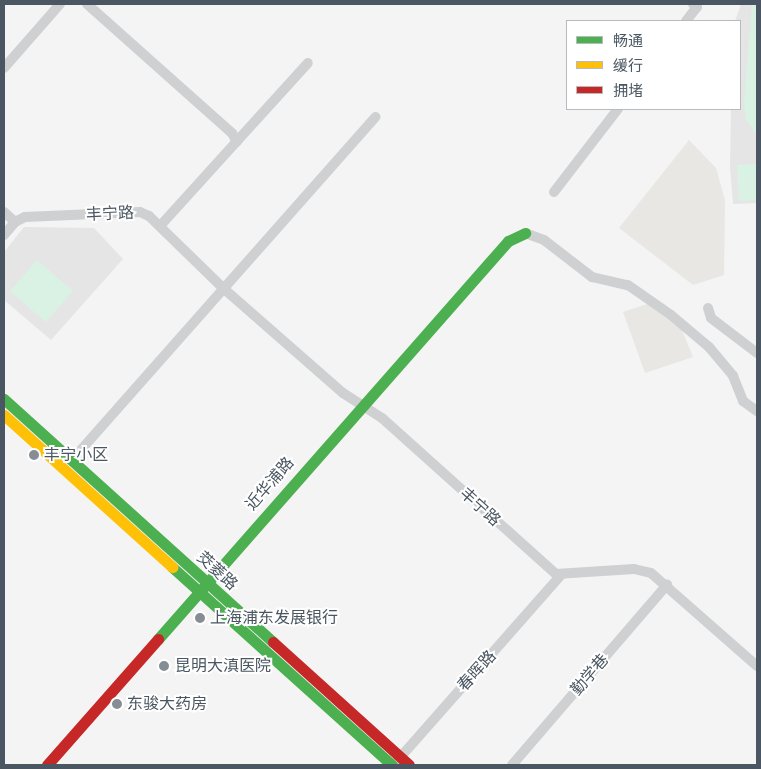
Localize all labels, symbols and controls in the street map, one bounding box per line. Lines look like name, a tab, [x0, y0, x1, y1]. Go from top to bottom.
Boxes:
legend	[566, 20, 741, 110]
text: 畅通	[613, 31, 643, 50]
text: 缓行	[613, 56, 643, 75]
text: 拥堵	[613, 81, 643, 100]
street label: 丰宁路	[86, 203, 134, 225]
place label: 丰宁小区	[44, 445, 108, 465]
marker: 丰宁小区	[28, 449, 40, 461]
street label: 近华浦路	[242, 454, 298, 514]
street label: 丰宁路	[456, 484, 504, 530]
street label: 茭菱路	[193, 548, 241, 594]
place label: 上海浦东发展银行	[210, 608, 338, 628]
marker: 上海浦东发展银行	[194, 612, 206, 624]
street label: 春晖路	[454, 647, 500, 695]
street label: 勤学巷	[567, 651, 613, 699]
place label: 昆明大滇医院	[175, 656, 271, 676]
marker: 昆明大滇医院	[157, 659, 171, 673]
place label: 东骏大药房	[127, 694, 207, 714]
marker: 东骏大药房	[111, 698, 123, 710]

